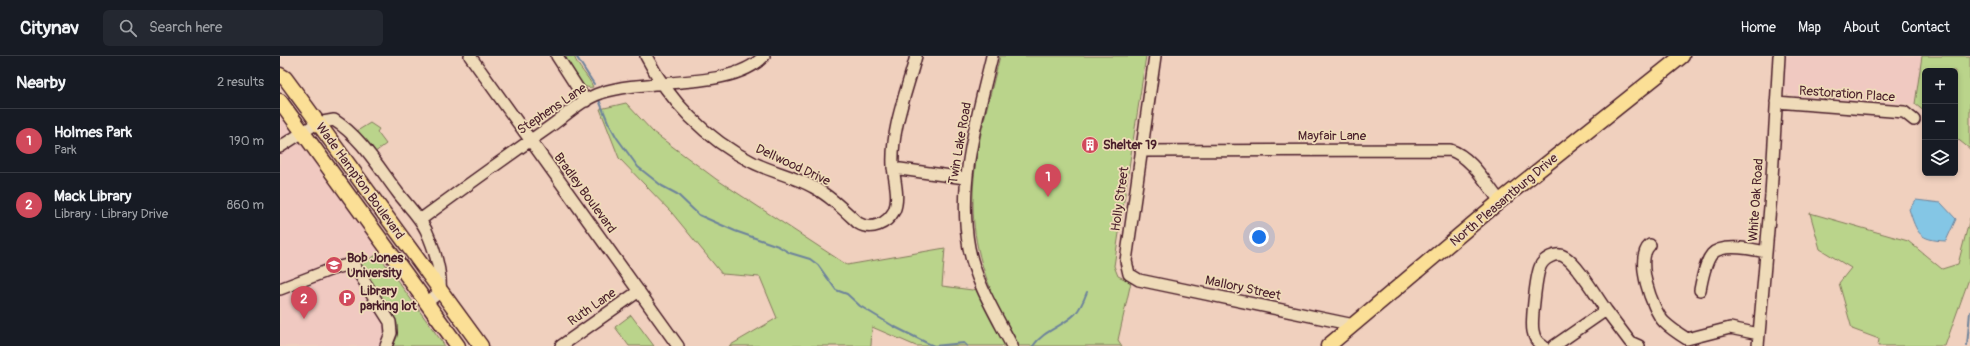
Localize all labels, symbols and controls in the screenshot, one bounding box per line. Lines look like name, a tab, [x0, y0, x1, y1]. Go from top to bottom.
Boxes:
search box	[103, 10, 383, 46]
text: Citynav	[20, 16, 79, 40]
icon: search	[117, 17, 139, 39]
text: Search here	[149, 18, 222, 37]
text: Home	[1741, 19, 1776, 36]
text: Map	[1798, 19, 1821, 36]
text: About	[1843, 19, 1879, 36]
text: Contact	[1901, 19, 1950, 36]
map controls	[1922, 68, 1958, 176]
button: +	[1922, 68, 1958, 104]
text: Nearby	[16, 72, 65, 93]
text: 2 results	[217, 74, 264, 90]
street label: Stephens Lane	[514, 80, 590, 138]
street label: Restoration Place	[1798, 83, 1896, 105]
street label: Twin Lake Road	[945, 101, 975, 185]
button: −	[1922, 104, 1958, 140]
street label: Wade Hampton Boulevard	[312, 120, 408, 242]
text: Holmes Park	[54, 123, 132, 142]
street label: Mayfair Lane	[1298, 128, 1367, 144]
text: 1	[26, 133, 32, 149]
text: 190 m	[229, 133, 264, 149]
building icon: Shelter 19	[1080, 135, 1100, 155]
place label: Shelter 19	[1103, 137, 1157, 153]
button: layers	[1922, 140, 1958, 176]
street label: Dellwood Drive	[753, 141, 833, 189]
text: Park	[54, 142, 77, 158]
street label: Bradley Boulevard	[551, 150, 619, 236]
street label: North Pleasantburg Drive	[1447, 150, 1562, 250]
street label: White Oak Road	[1745, 158, 1767, 242]
pin: 1	[1035, 164, 1061, 197]
street label: Holly Street	[1108, 165, 1133, 232]
text: Mack Library	[54, 187, 132, 206]
text: 2	[25, 197, 33, 213]
text: 860 m	[227, 197, 264, 213]
text: Library · Library Drive	[54, 206, 168, 222]
your location	[1249, 227, 1269, 247]
place label: Bob Jones University	[347, 250, 403, 281]
school or university icon: Bob Jones University	[324, 255, 344, 275]
street label: Mallory Street	[1204, 272, 1283, 304]
place label: Library parking lot	[360, 283, 417, 314]
street label: Ruth Lane	[565, 284, 620, 329]
pin: 2	[291, 286, 317, 319]
parking icon: Library parking lot	[337, 288, 357, 308]

